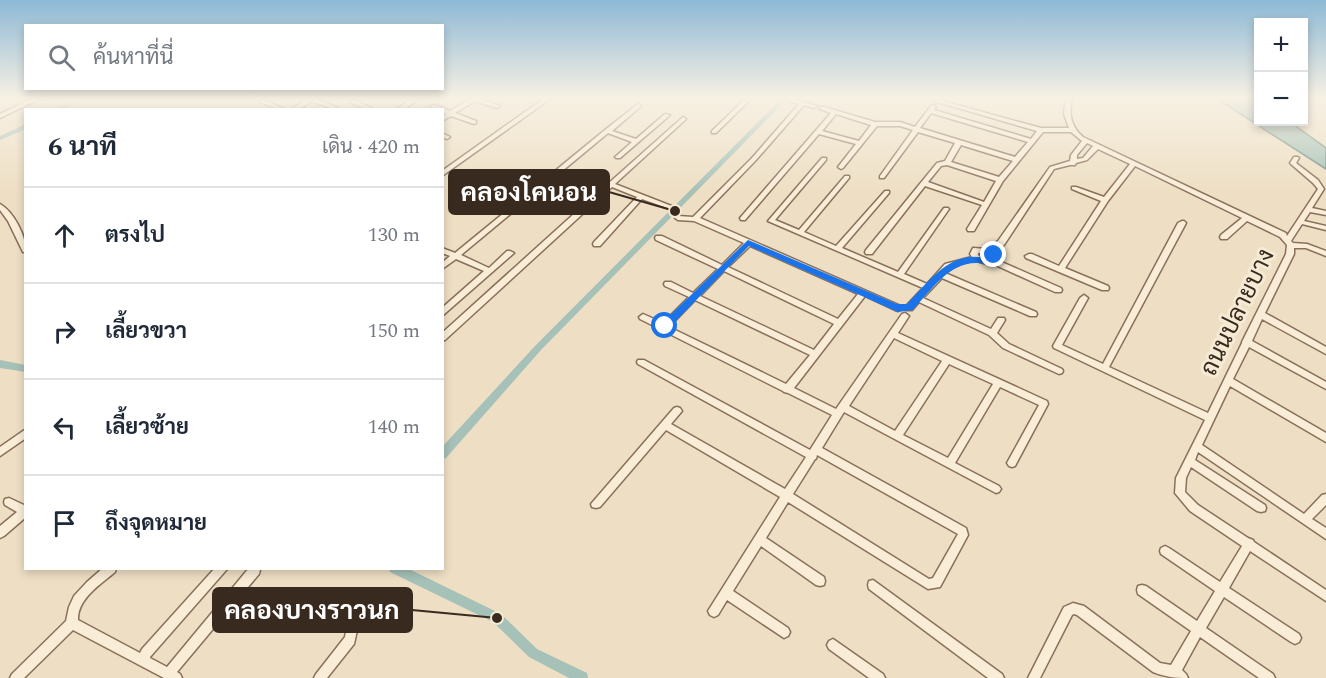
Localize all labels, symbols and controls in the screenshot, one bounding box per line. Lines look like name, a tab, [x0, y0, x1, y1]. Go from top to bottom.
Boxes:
map controls	[1254, 18, 1308, 126]
button: +	[1254, 18, 1308, 72]
search box	[24, 24, 444, 90]
icon: search	[45, 41, 78, 74]
text: ค้นหาที่นี่	[93, 41, 173, 74]
button: −	[1254, 72, 1308, 126]
text: 6 นาที	[48, 127, 117, 167]
text: เดิน · 420 m	[322, 132, 420, 162]
callout: คลองโคนอน	[449, 170, 609, 214]
text: คลองโคนอน	[461, 173, 597, 213]
icon: ahead	[48, 219, 81, 252]
text: ตรงไป	[105, 219, 165, 252]
text: 130 m	[368, 220, 420, 250]
route end	[980, 241, 1006, 267]
street label: ถนนปลายบาง	[1192, 243, 1284, 382]
route start	[651, 312, 677, 338]
icon: right	[48, 315, 81, 348]
text: เลี้ยวขวา	[105, 315, 187, 348]
text: 150 m	[368, 316, 420, 346]
icon: left	[48, 411, 81, 444]
text: เลี้ยวซ้าย	[105, 411, 189, 444]
text: 140 m	[368, 412, 420, 442]
icon: arrive	[48, 507, 81, 540]
text: ถึงจุดหมาย	[105, 507, 207, 540]
callout: คลองบางราวนก	[213, 588, 412, 632]
text: คลองบางราวนก	[224, 591, 400, 631]

